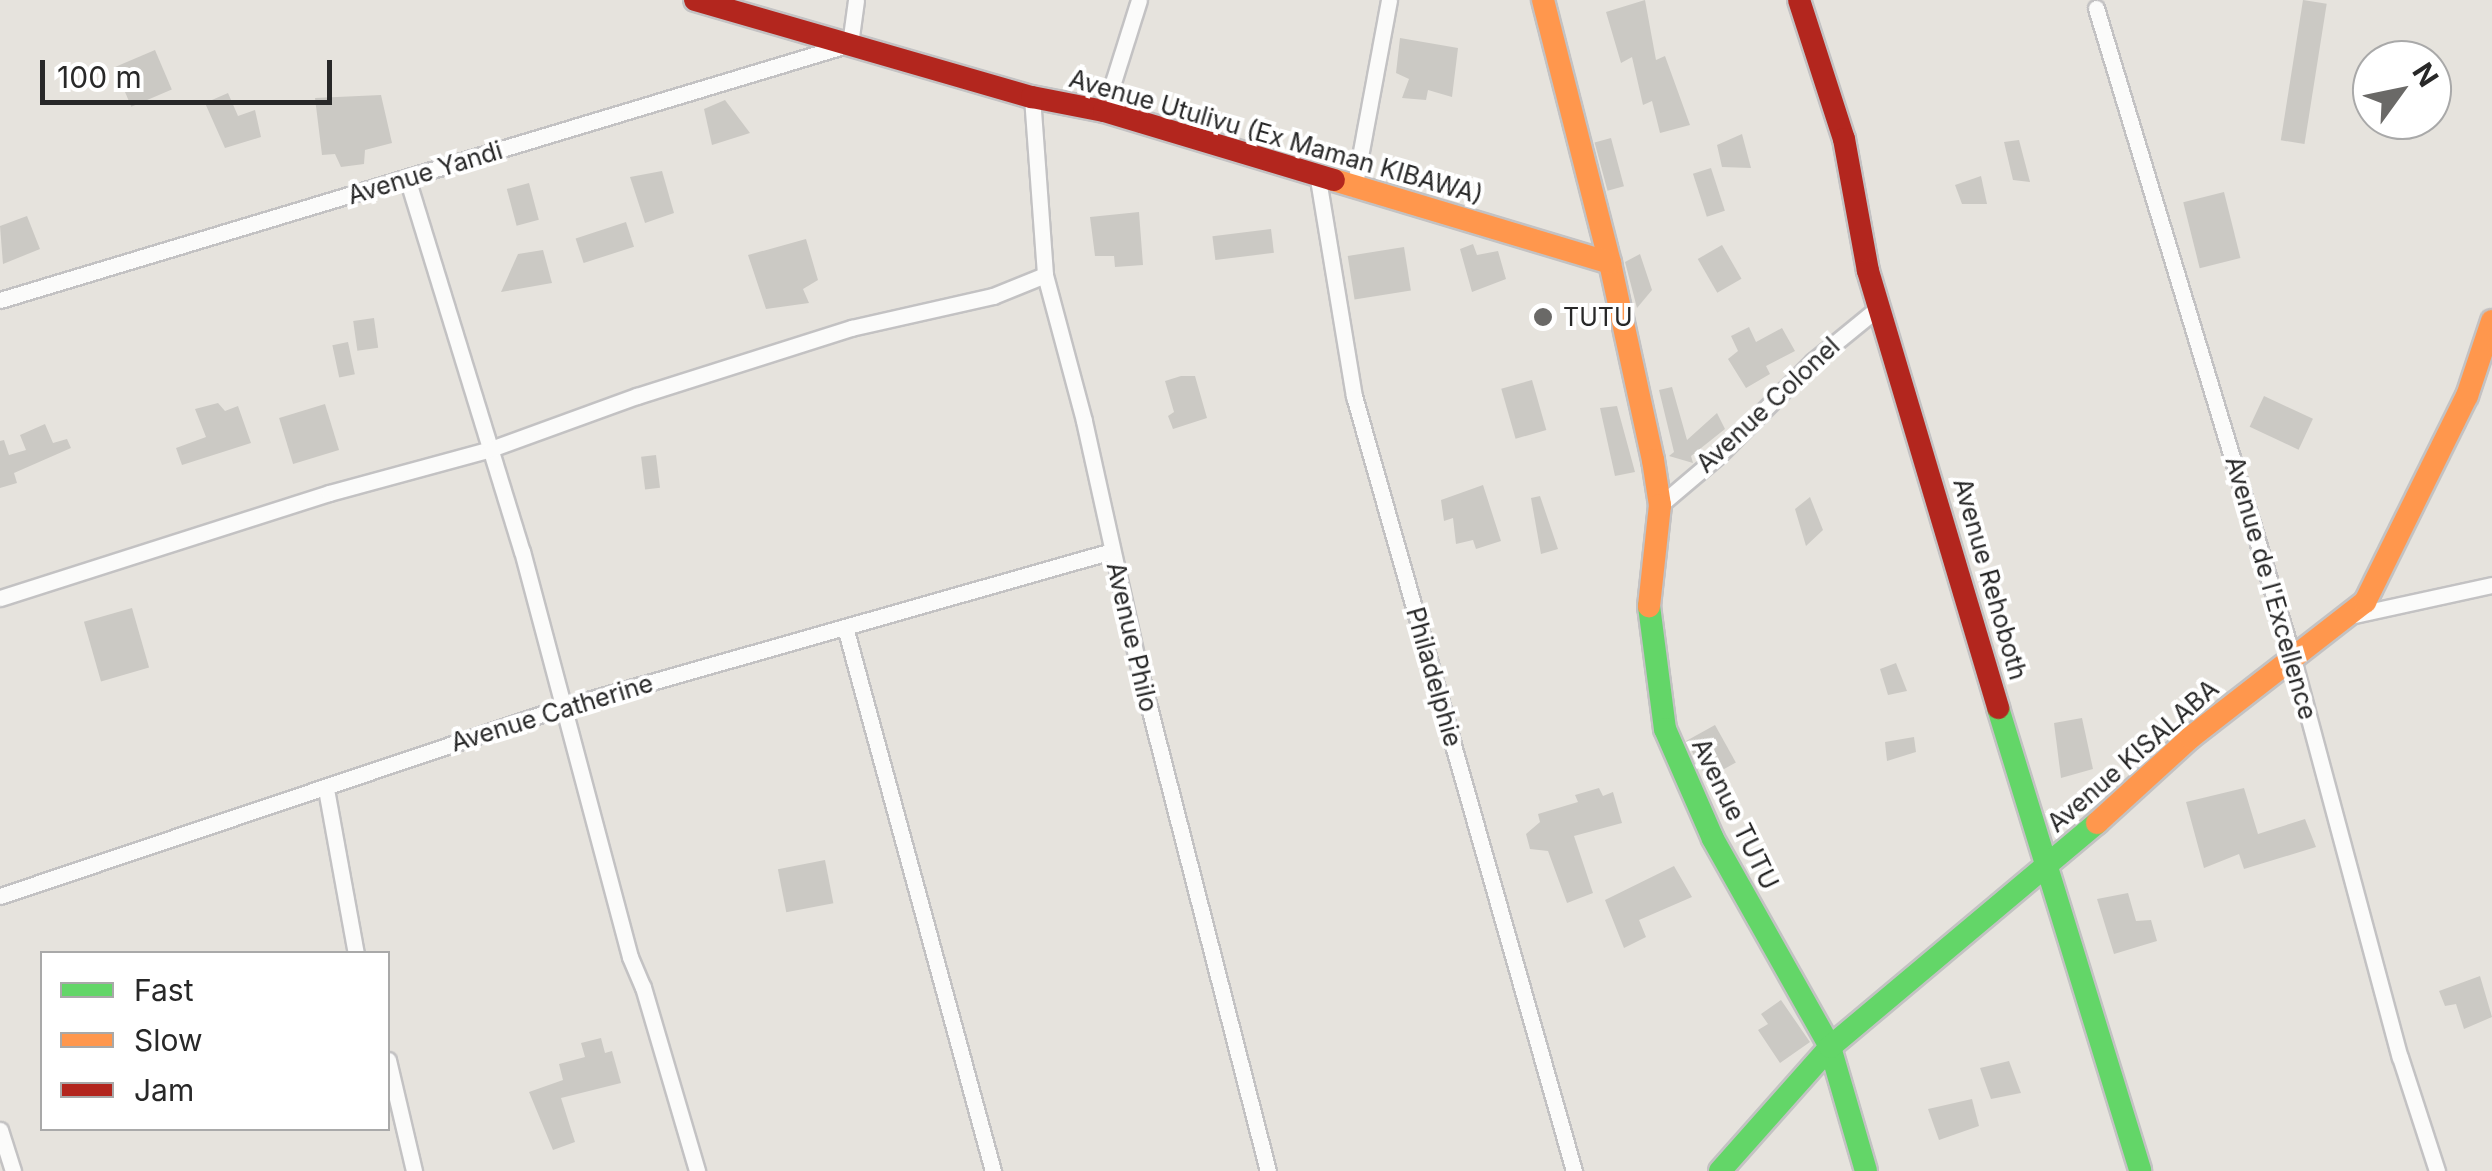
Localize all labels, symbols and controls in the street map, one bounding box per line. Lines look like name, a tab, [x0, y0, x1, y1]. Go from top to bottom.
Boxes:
scale bar	[45, 40, 338, 102]
north arrow	[2352, 40, 2452, 140]
text: N	[2405, 57, 2446, 93]
text: 100 m	[57, 59, 142, 95]
street label: Avenue Utulivu (Ex Maman KIBAWA)	[1066, 63, 1486, 211]
street label: Avenue Yandi	[344, 135, 506, 211]
place label: TUTU	[1563, 302, 1632, 332]
marker: TUTU	[1532, 306, 1554, 328]
street label: Avenue Colonel	[1690, 331, 1846, 479]
street label: Avenue de l'Excellence	[2219, 453, 2323, 723]
street label: Avenue Rehoboth	[1947, 475, 2033, 683]
street label: Avenue Philo	[1100, 559, 1164, 715]
street label: Philadelphie	[1400, 604, 1468, 750]
street label: Avenue Catherine	[447, 668, 657, 758]
street label: Avenue KISALABA	[2041, 674, 2225, 838]
street label: Avenue TUTU	[1685, 734, 1785, 894]
legend	[40, 951, 390, 1131]
text: Fast	[134, 972, 193, 1008]
text: Slow	[134, 1022, 203, 1058]
text: Jam	[134, 1072, 194, 1108]

